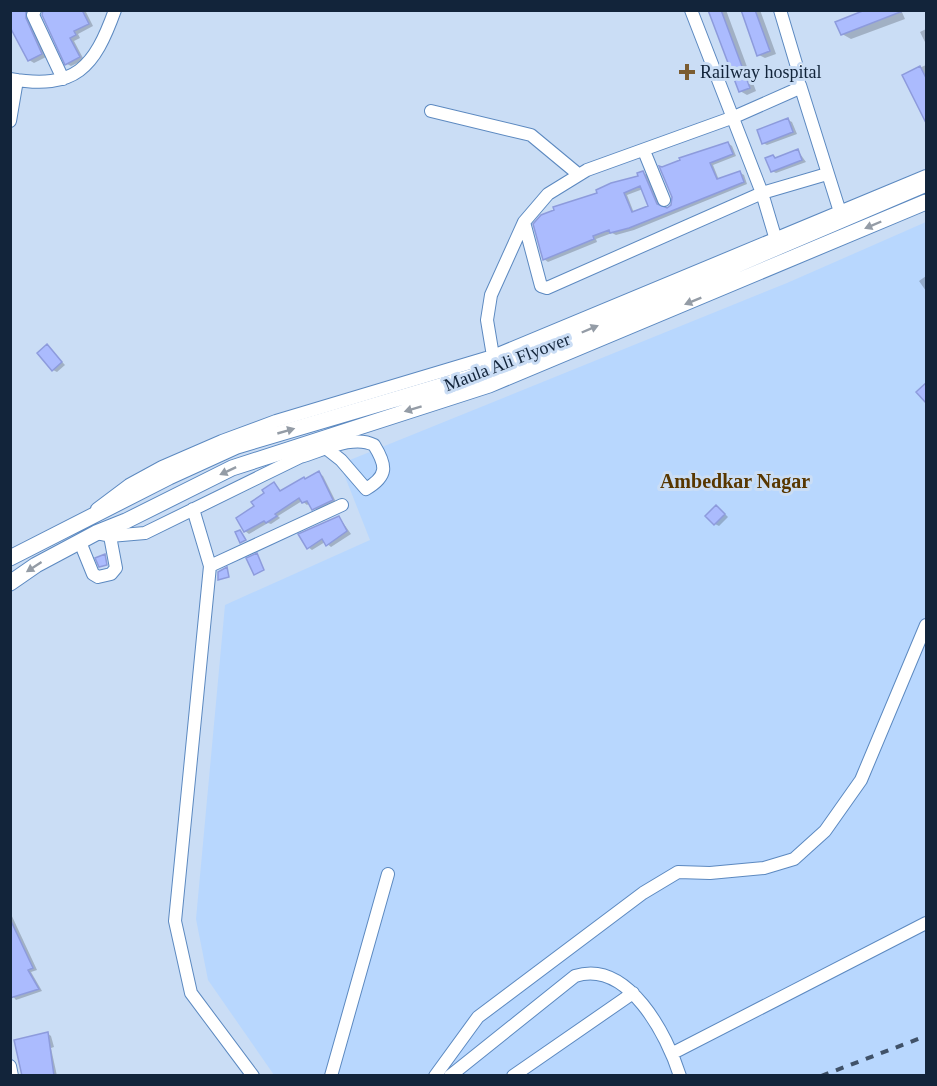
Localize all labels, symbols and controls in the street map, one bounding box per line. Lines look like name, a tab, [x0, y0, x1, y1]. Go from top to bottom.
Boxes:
place label: Railway hospital	[700, 62, 821, 82]
marker: Railway hospital	[678, 63, 696, 81]
one-way arrow	[864, 221, 881, 230]
one-way arrow	[684, 297, 702, 306]
one-way arrow	[581, 324, 599, 334]
street label: Maula Ali Flyover	[441, 329, 573, 395]
one-way arrow	[404, 405, 422, 415]
one-way arrow	[277, 426, 295, 435]
one-way arrow	[220, 466, 237, 475]
district label: Ambedkar Nagar	[660, 470, 810, 493]
one-way arrow	[26, 561, 42, 572]

